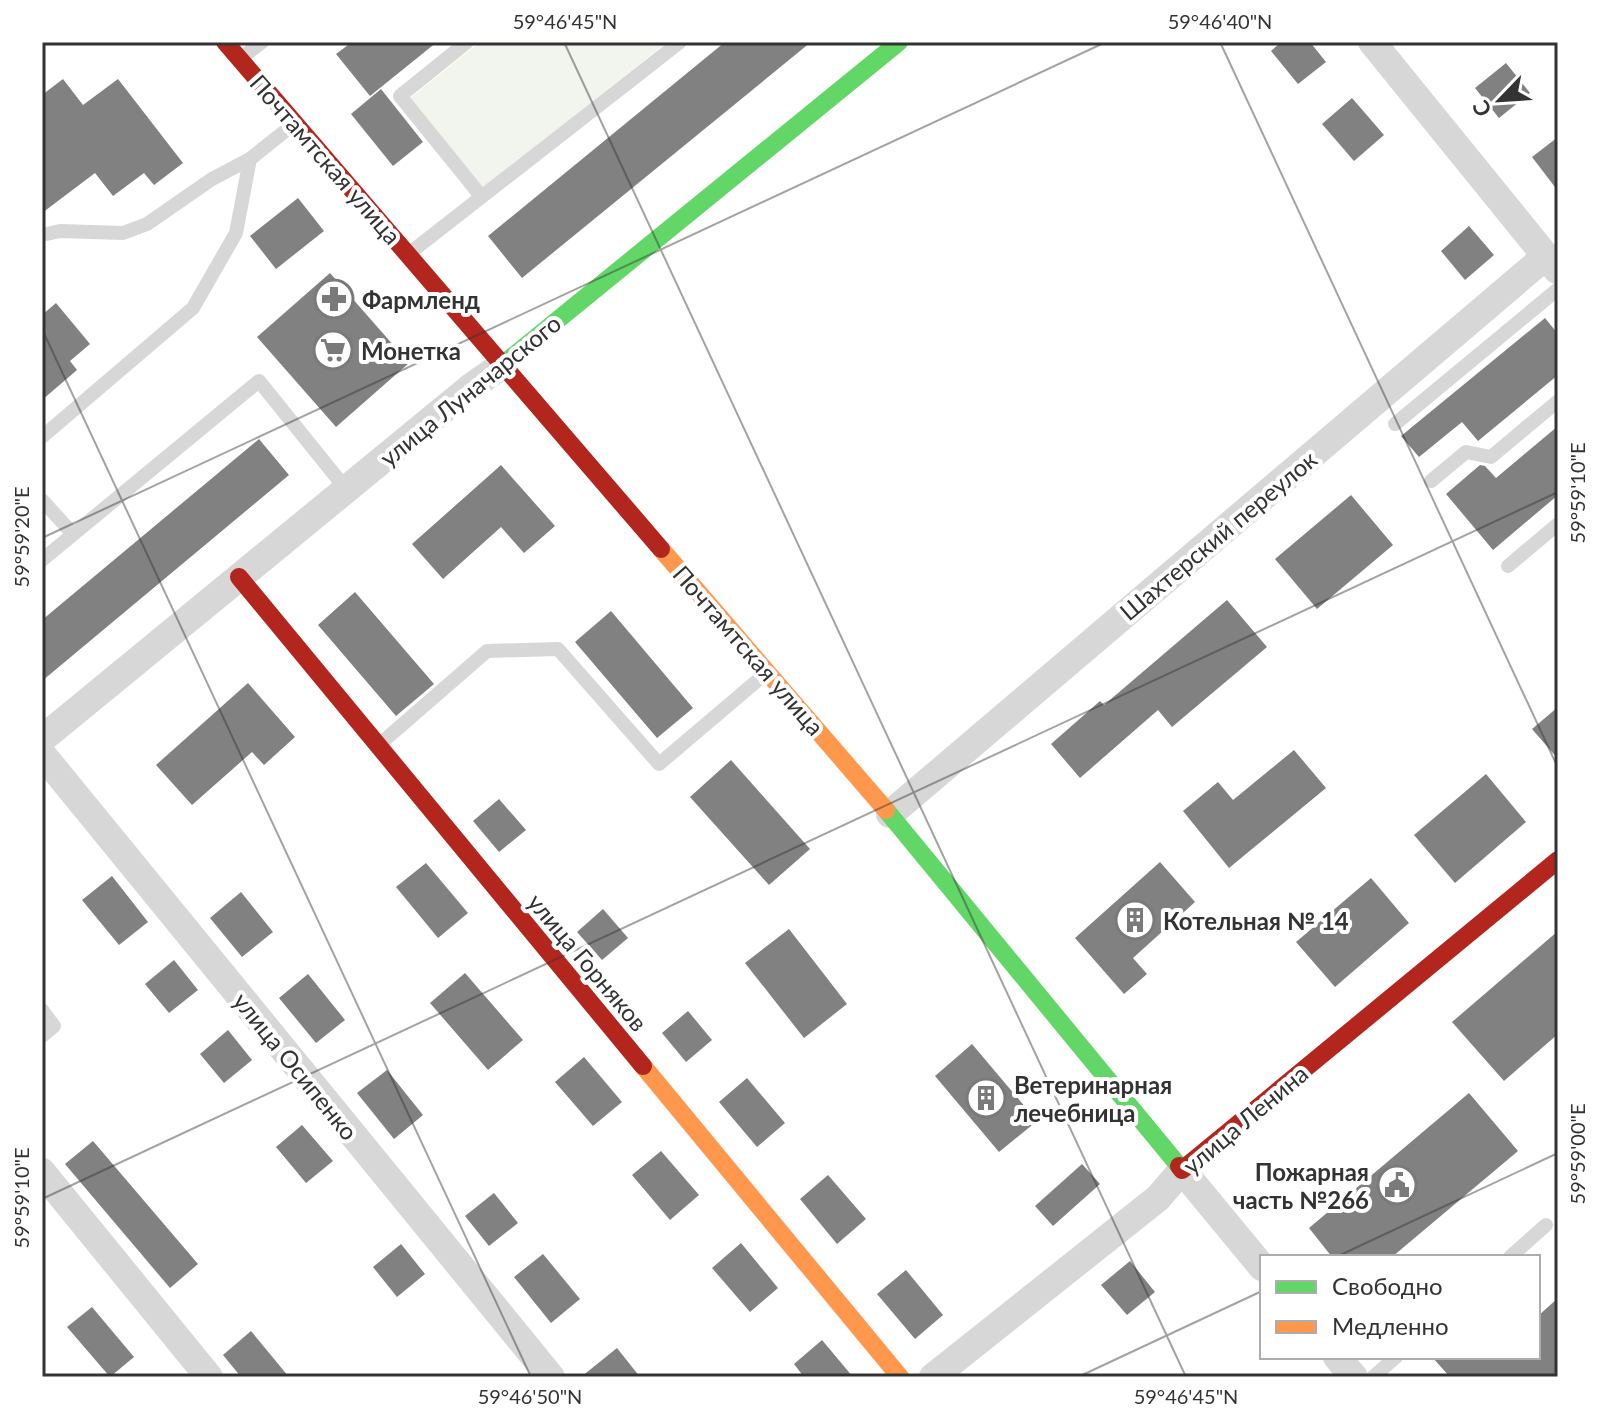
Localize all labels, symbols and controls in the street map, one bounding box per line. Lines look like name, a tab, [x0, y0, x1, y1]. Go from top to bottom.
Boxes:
text: 59°46'45"N	[513, 9, 617, 33]
text: 59°46'40"N	[1168, 9, 1272, 33]
north arrow	[1460, 60, 1540, 140]
street label: Почтамтская улица	[244, 68, 408, 250]
text: С	[1466, 96, 1497, 121]
pharmacy icon: Фармленд	[313, 278, 355, 320]
place label: Фармленд	[362, 285, 480, 314]
street label: улица Луначарского	[374, 308, 566, 472]
supermarket icon: Монетка	[312, 329, 354, 371]
place label: Монетка	[361, 336, 461, 365]
text: 59°59'10"E	[1565, 443, 1589, 543]
street label: Шахтерский переулок	[1114, 444, 1323, 626]
text: 59°59'20"E	[9, 487, 33, 587]
street label: Почтамтская улица	[667, 559, 831, 741]
street label: улица Горняков	[522, 887, 654, 1037]
building icon: Котельная № 14	[1114, 899, 1156, 941]
place label: Котельная № 14	[1163, 906, 1349, 935]
street label: улица Осипенко	[228, 986, 364, 1146]
street label: улица Ленина	[1177, 1058, 1313, 1180]
place label: Ветеринарная лечебница	[1014, 1070, 1172, 1127]
building icon: Ветеринарная лечебница	[965, 1077, 1007, 1119]
text: 59°59'00"E	[1565, 1104, 1589, 1204]
text: 59°59'10"E	[9, 1148, 33, 1248]
place label: Пожарная часть №266	[1233, 1157, 1369, 1214]
public building icon: Пожарная часть №266	[1376, 1164, 1418, 1206]
legend	[1260, 1255, 1540, 1359]
text: Свободно	[1332, 1271, 1443, 1300]
text: Медленно	[1332, 1311, 1449, 1340]
text: 59°46'50"N	[478, 1384, 582, 1408]
text: 59°46'45"N	[1134, 1384, 1238, 1408]

